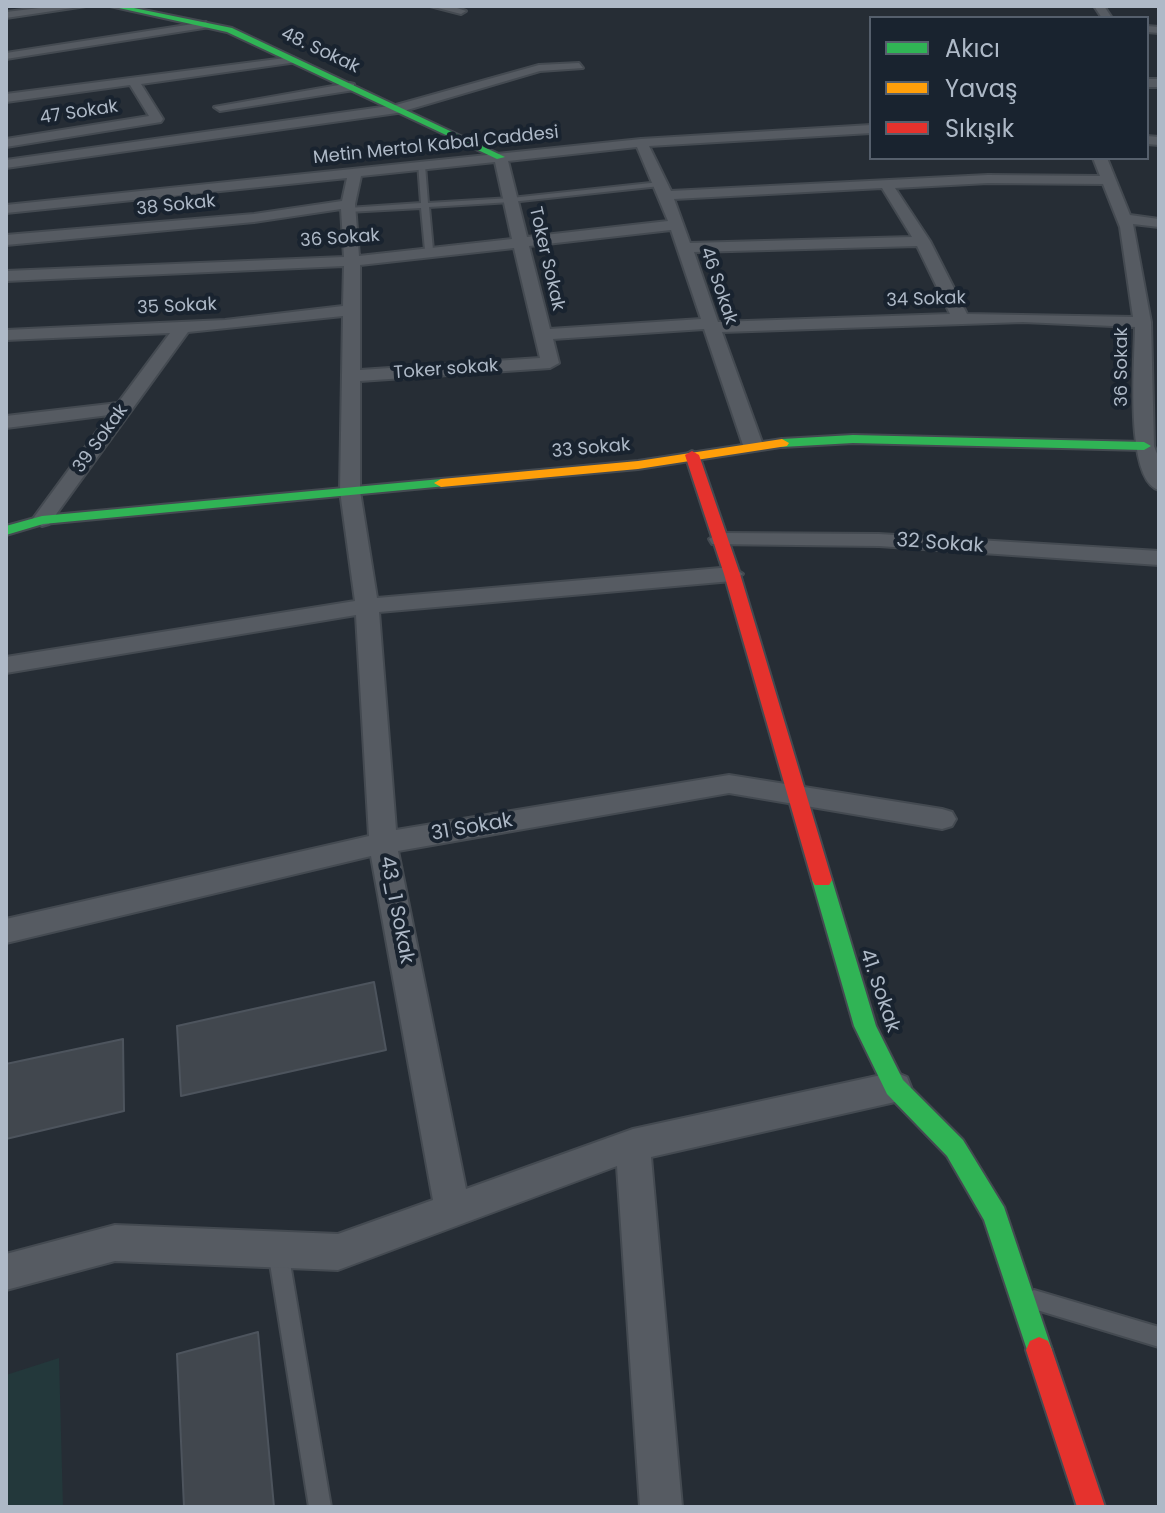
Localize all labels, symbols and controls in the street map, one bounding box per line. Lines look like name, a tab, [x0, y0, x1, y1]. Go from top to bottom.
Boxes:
legend	[869, 16, 1149, 160]
street label: 48. Sokak	[277, 23, 363, 79]
text: Akıcı	[945, 32, 1000, 65]
text: Yavaş	[945, 72, 1017, 105]
street label: 47 Sokak	[38, 96, 120, 130]
text: Sıkışık	[945, 112, 1014, 145]
street label: Metin Mertol Kabal Caddesi	[312, 122, 560, 170]
street label: 38 Sokak	[135, 191, 217, 221]
street label: Toker Sokak	[524, 205, 568, 313]
street label: 36 Sokak	[300, 225, 380, 253]
street label: 46 Sokak	[695, 244, 741, 328]
street label: 34 Sokak	[886, 288, 966, 312]
street label: 35 Sokak	[137, 294, 217, 320]
street label: 36 Sokak	[1111, 327, 1133, 407]
street label: Toker sokak	[393, 356, 499, 384]
street label: 39 Sokak	[69, 400, 133, 478]
street label: 33 Sokak	[551, 435, 631, 463]
street label: 32 Sokak	[896, 529, 984, 559]
street label: 31 Sokak	[429, 809, 515, 847]
street label: 43_1 Sokak	[374, 854, 418, 966]
street label: 41. Sokak	[853, 946, 905, 1036]

